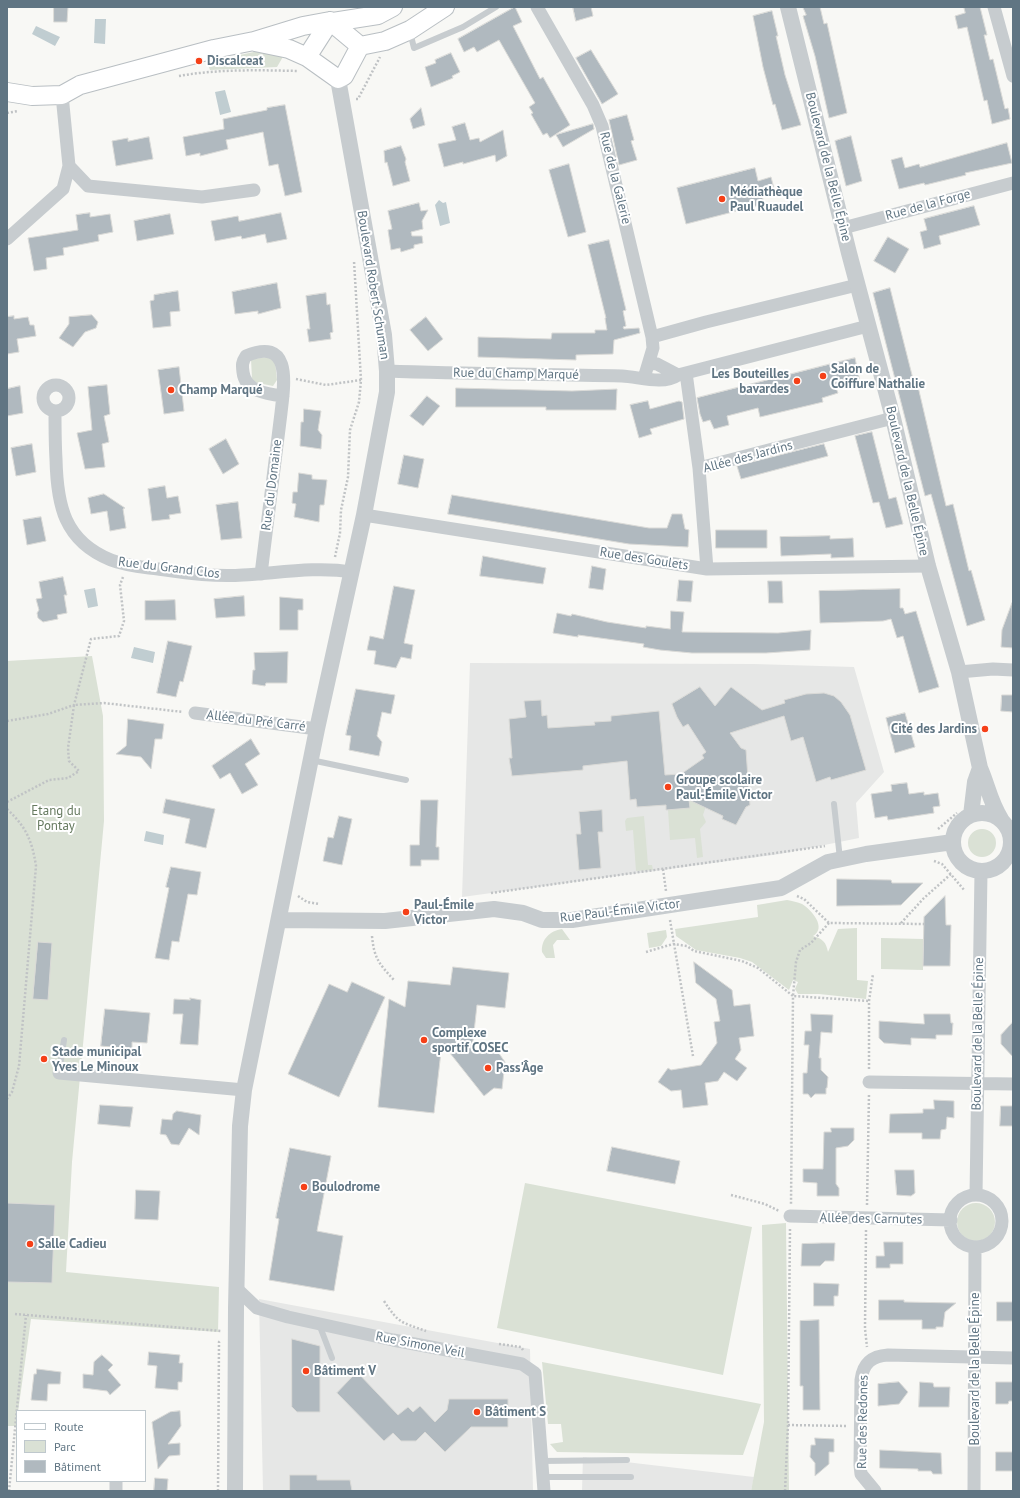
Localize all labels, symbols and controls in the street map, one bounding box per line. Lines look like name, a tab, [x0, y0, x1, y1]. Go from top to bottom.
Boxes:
place label: Discalceat	[207, 53, 263, 69]
marker: Discalceat	[194, 56, 204, 66]
street label: Boulevard de la Belle Épine	[802, 91, 854, 243]
street label: Rue de la Galerie	[596, 130, 634, 226]
place label: Médiathèque Paul Ruaudel	[730, 184, 803, 215]
street label: Rue de la Forge	[884, 186, 972, 224]
marker: Médiathèque Paul Ruaudel	[717, 194, 727, 204]
street label: Boulevard Robert Schuman	[354, 209, 392, 361]
place label: Salon de Coiffure Nathalie	[831, 361, 925, 392]
street label: Rue du Champ Marqué	[453, 365, 579, 383]
place label: Les Bouteilles bavardes	[711, 366, 789, 397]
marker: Salon de Coiffure Nathalie	[818, 371, 828, 381]
marker: Les Bouteilles bavardes	[792, 376, 802, 386]
place label: Champ Marqué	[179, 382, 263, 398]
marker: Champ Marqué	[166, 385, 176, 395]
street label: Boulevard de la Belle Épine	[882, 405, 932, 557]
street label: Rue du Domaine	[259, 438, 285, 532]
street label: Allée des Jardins	[702, 438, 794, 476]
street label: Rue des Goulets	[599, 544, 689, 574]
street label: Rue du Grand Clos	[117, 554, 221, 582]
street label: Allée du Pré Carré	[206, 707, 306, 735]
place label: Cité des Jardins	[891, 721, 977, 737]
marker: Cité des Jardins	[980, 724, 990, 734]
place label: Groupe scolaire Paul-Émile Victor	[676, 772, 772, 803]
marker: Groupe scolaire Paul-Émile Victor	[663, 782, 673, 792]
park label: Etang du Pontay	[31, 803, 81, 834]
street label: Rue Paul-Émile Victor	[559, 896, 681, 926]
place label: Paul-Émile Victor	[414, 897, 474, 928]
marker: Paul-Émile Victor	[401, 907, 411, 917]
street label: Boulevard de la Belle Épine	[969, 957, 987, 1111]
place label: Complexe sportif COSEC	[432, 1025, 508, 1056]
marker: Complexe sportif COSEC	[419, 1035, 429, 1045]
place label: Stade municipal Yves Le Minoux	[52, 1044, 141, 1075]
marker: Stade municipal Yves Le Minoux	[39, 1054, 49, 1064]
place label: Pass'Âge	[496, 1060, 543, 1076]
marker: Pass'Âge	[483, 1063, 493, 1073]
place label: Boulodrome	[312, 1179, 380, 1195]
marker: Boulodrome	[299, 1182, 309, 1192]
street label: Allée des Carnutes	[819, 1210, 923, 1228]
place label: Salle Cadieu	[38, 1236, 107, 1252]
marker: Salle Cadieu	[25, 1239, 35, 1249]
street label: Boulevard de la Belle Épine	[967, 1292, 983, 1446]
street label: Rue Simone Veil	[374, 1329, 466, 1361]
place label: Bâtiment V	[314, 1363, 376, 1379]
marker: Bâtiment V	[301, 1366, 311, 1376]
street label: Rue des Redones	[854, 1375, 872, 1469]
place label: Bâtiment S	[485, 1404, 546, 1420]
marker: Bâtiment S	[472, 1407, 482, 1417]
legend	[16, 1410, 146, 1482]
text: Route	[54, 1419, 84, 1434]
text: Parc	[54, 1439, 76, 1454]
text: Bâtiment	[54, 1459, 101, 1474]

